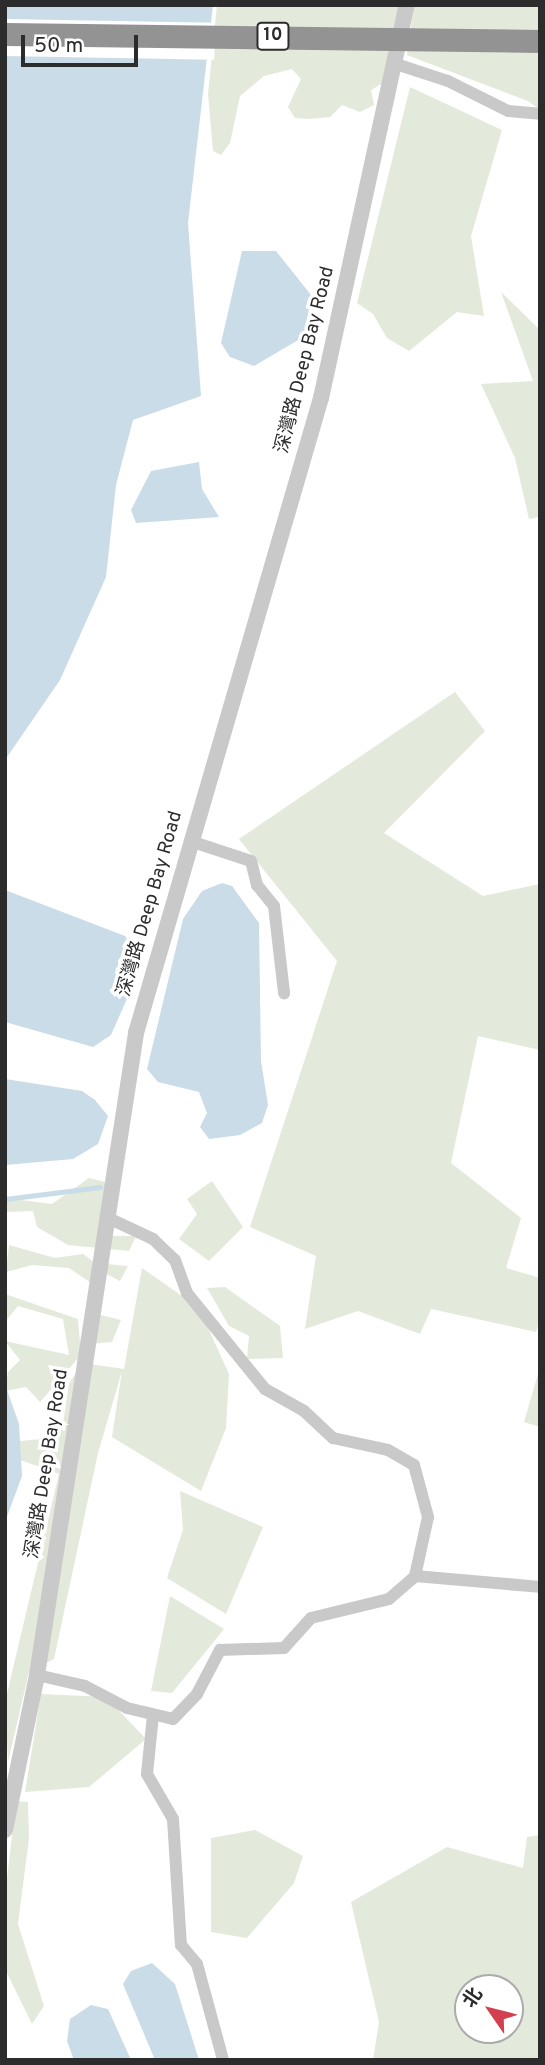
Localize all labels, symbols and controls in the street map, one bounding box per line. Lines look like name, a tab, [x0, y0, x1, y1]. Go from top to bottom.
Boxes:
scale bar	[24, 21, 142, 65]
road number: 10	[256, 22, 290, 51]
text: 50 m	[34, 33, 83, 60]
street label: 深灣路 Deep Bay Road	[272, 264, 340, 456]
street label: 深灣路 Deep Bay Road	[114, 809, 188, 999]
street label: 深灣路 Deep Bay Road	[22, 1368, 74, 1560]
north arrow	[454, 1974, 524, 2044]
text: 北	[458, 1983, 489, 2013]

